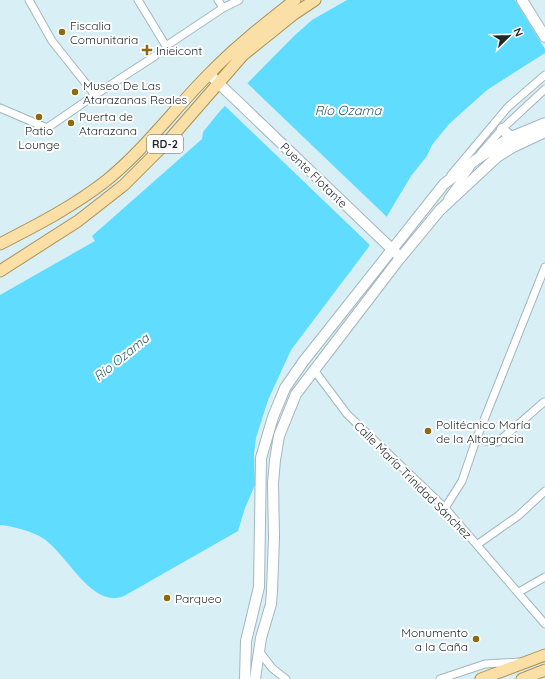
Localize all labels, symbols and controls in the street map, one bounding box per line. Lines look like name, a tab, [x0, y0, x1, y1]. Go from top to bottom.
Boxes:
north arrow	[489, 16, 529, 56]
place label: Fiscalia Comunitaria	[70, 18, 138, 47]
text: N	[510, 26, 526, 39]
marker: Fiscalia Comunitaria	[57, 27, 67, 37]
place label: Inieicont	[156, 43, 202, 58]
marker: Inieicont	[141, 44, 153, 56]
place label: Museo De Las Atarazanas Reales	[83, 78, 187, 107]
marker: Museo De Las Atarazanas Reales	[70, 87, 80, 97]
water label: Río Ozama	[315, 102, 382, 118]
place label: Puerta de Atarazana	[79, 109, 137, 138]
marker: Patio Lounge	[34, 112, 44, 122]
marker: Puerta de Atarazana	[66, 118, 76, 128]
place label: Patio Lounge	[18, 123, 60, 152]
road number: RD-2	[147, 135, 183, 153]
street label: Puente Flotante	[277, 139, 351, 211]
water label: Río Ozama	[90, 329, 153, 384]
place label: Politécnico María de la Altagracia	[436, 417, 531, 446]
street label: Calle María Trinidad Sánchez	[351, 418, 475, 542]
marker: Politécnico María de la Altagracia	[423, 426, 433, 436]
place label: Parqueo	[175, 591, 222, 606]
marker: Parqueo	[162, 593, 172, 603]
place label: Monumento a la Caña	[401, 625, 468, 654]
marker: Monumento a la Caña	[471, 634, 481, 644]

